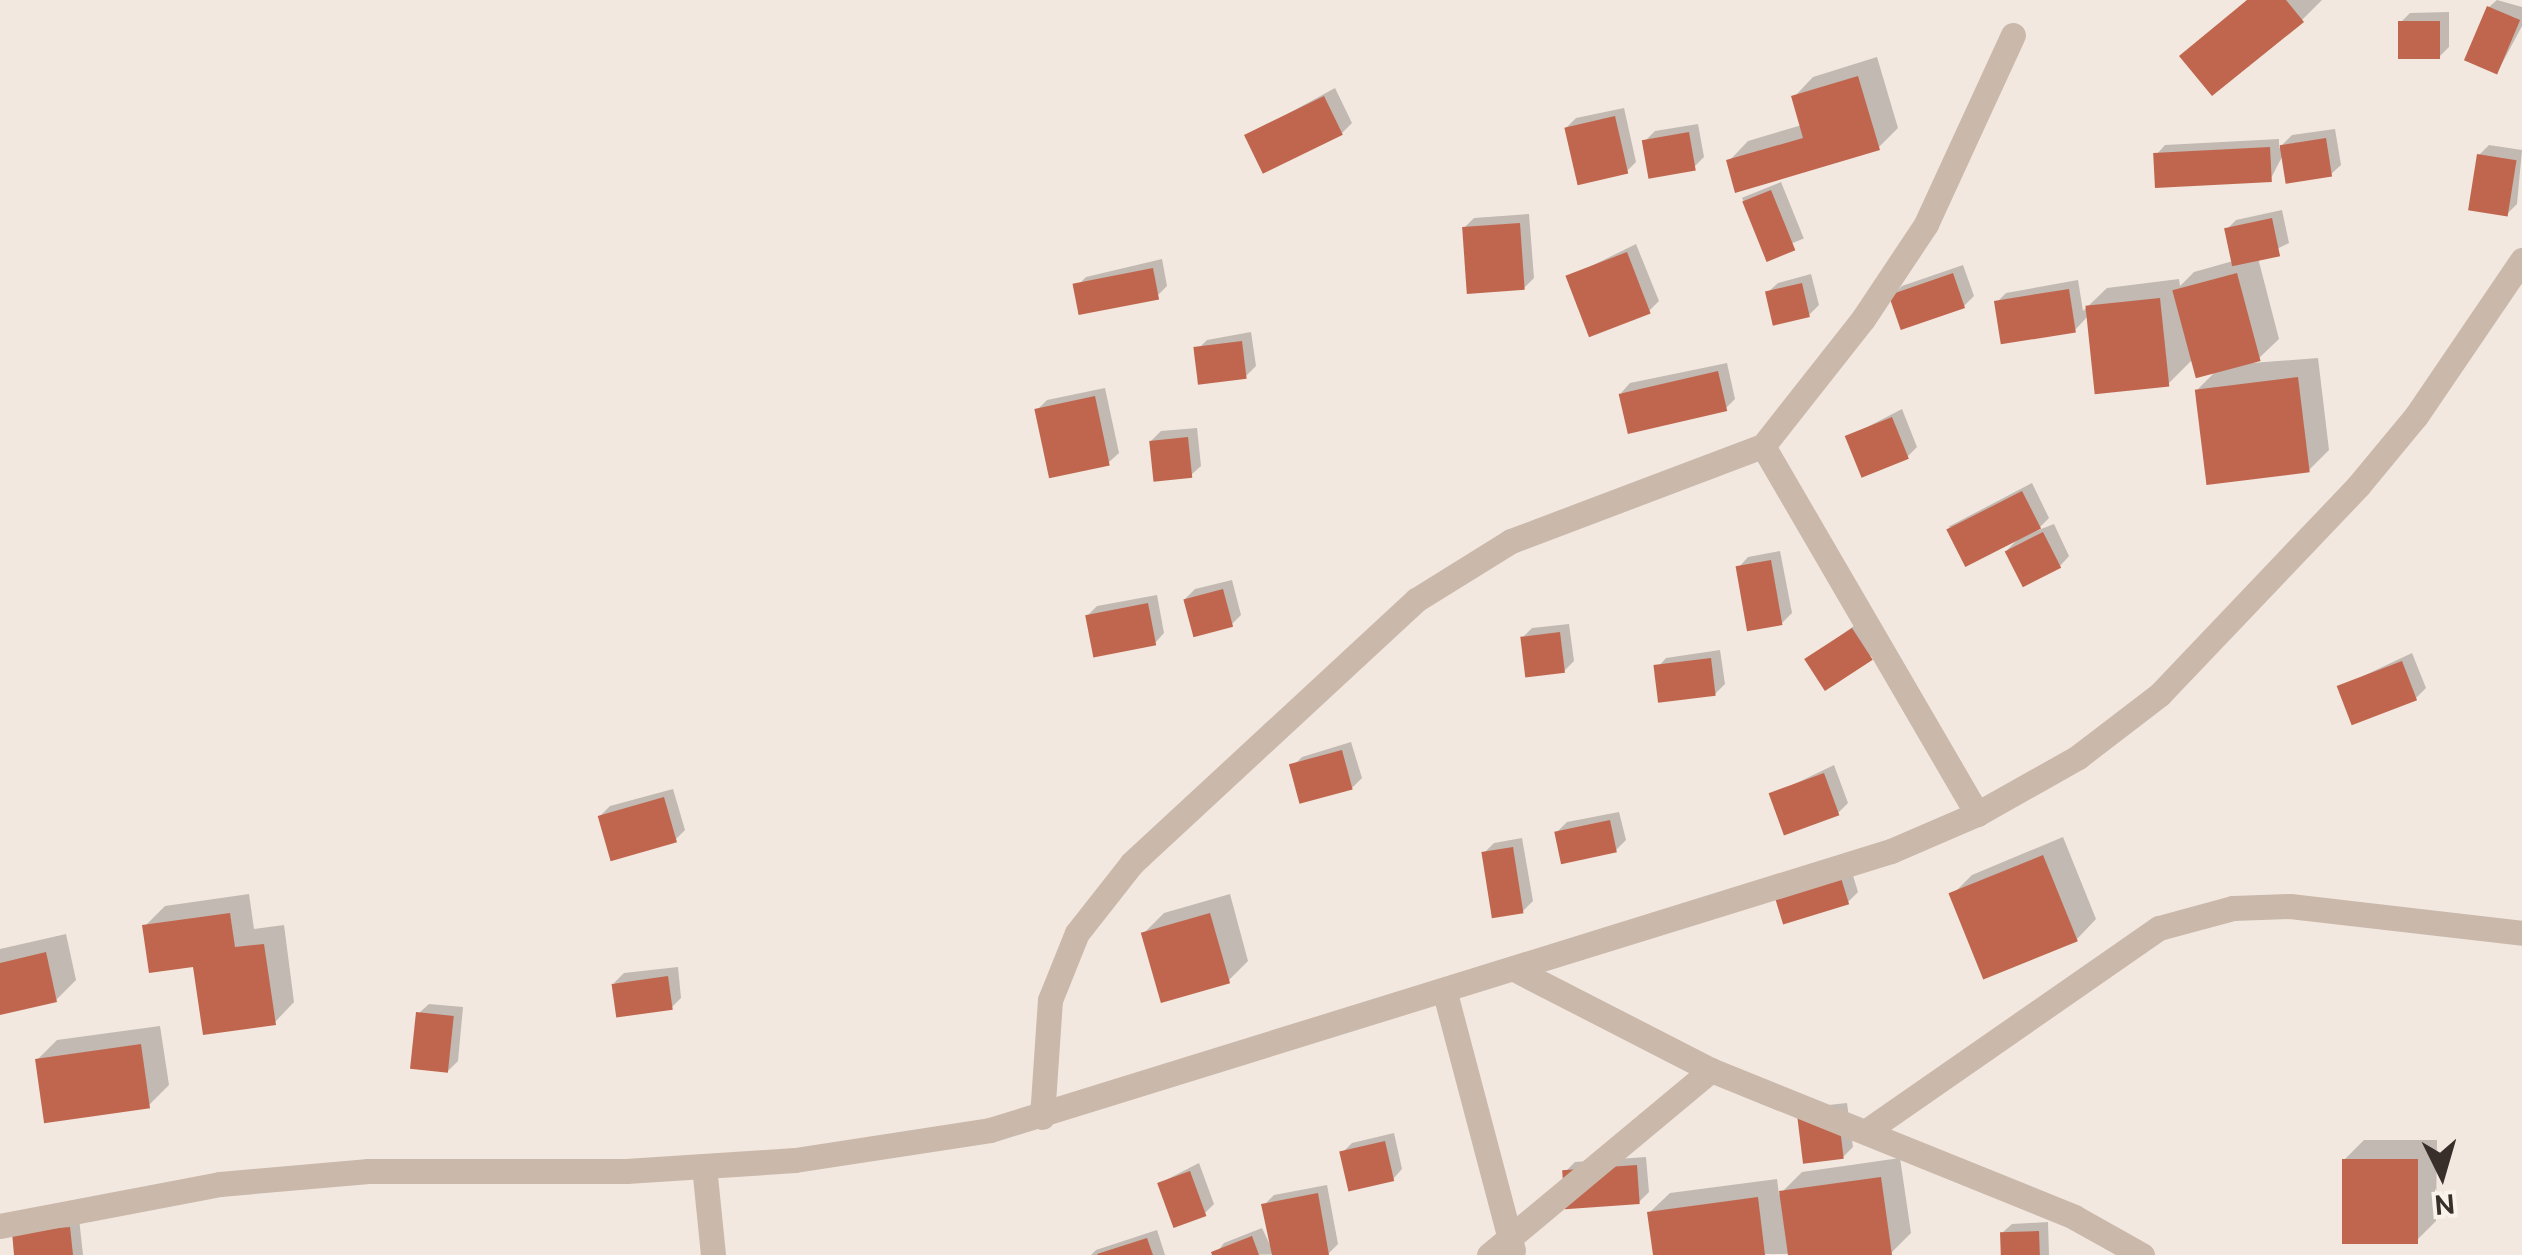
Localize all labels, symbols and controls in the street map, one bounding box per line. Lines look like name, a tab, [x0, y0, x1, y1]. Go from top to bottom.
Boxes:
north arrow	[2392, 1125, 2492, 1225]
text: N	[2433, 1189, 2456, 1222]

